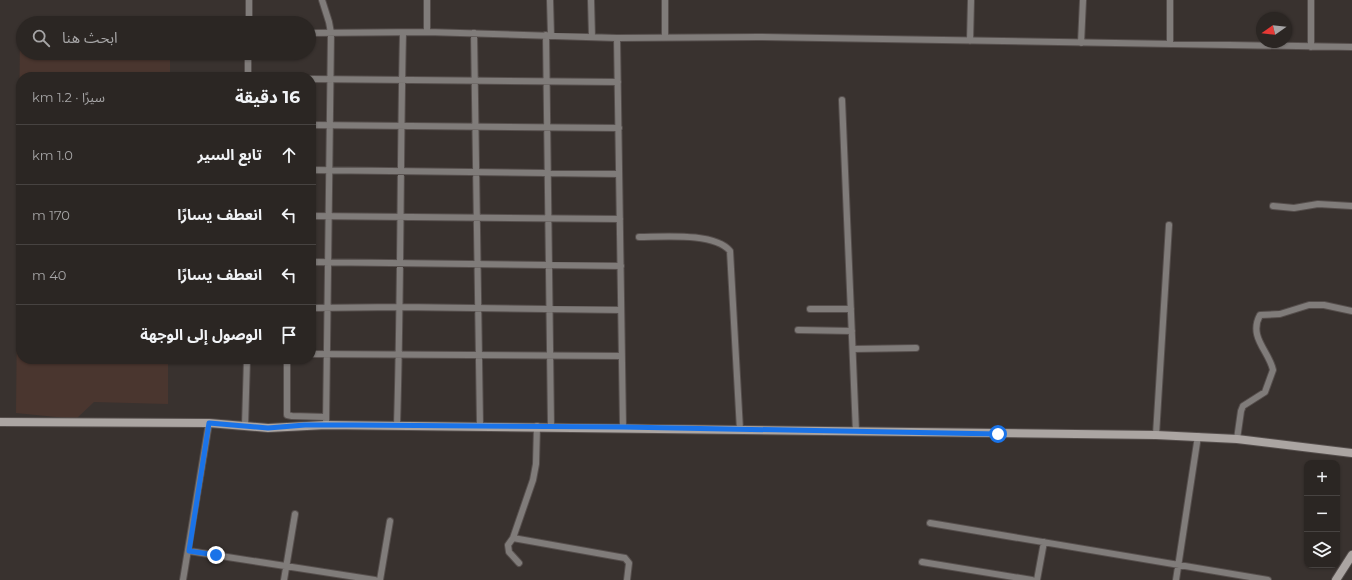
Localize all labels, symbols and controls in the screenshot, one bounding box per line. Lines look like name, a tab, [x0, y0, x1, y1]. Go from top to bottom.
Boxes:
north arrow	[1256, 12, 1292, 48]
search box	[16, 16, 316, 60]
icon: search	[30, 27, 52, 49]
text: ابحث هنا	[62, 28, 118, 47]
text: 16 دقيقة	[235, 87, 300, 107]
text: سيرًا · 1.2 km	[32, 89, 105, 105]
icon: ahead	[278, 144, 300, 166]
text: تابع السير	[198, 145, 262, 164]
text: 1.0 km	[32, 147, 73, 163]
icon: left	[278, 204, 300, 226]
text: انعطف يسارًا	[177, 205, 262, 224]
text: 170 m	[32, 207, 70, 223]
icon: left	[278, 264, 300, 286]
text: انعطف يسارًا	[177, 265, 262, 284]
text: 40 m	[32, 267, 66, 283]
icon: arrive	[278, 324, 300, 346]
text: الوصول إلى الوجهة	[140, 325, 262, 344]
route start	[989, 425, 1007, 443]
map controls	[1304, 460, 1340, 568]
button: +	[1304, 460, 1340, 496]
button: −	[1304, 496, 1340, 532]
button: layers	[1304, 532, 1340, 568]
route end	[207, 546, 225, 564]

